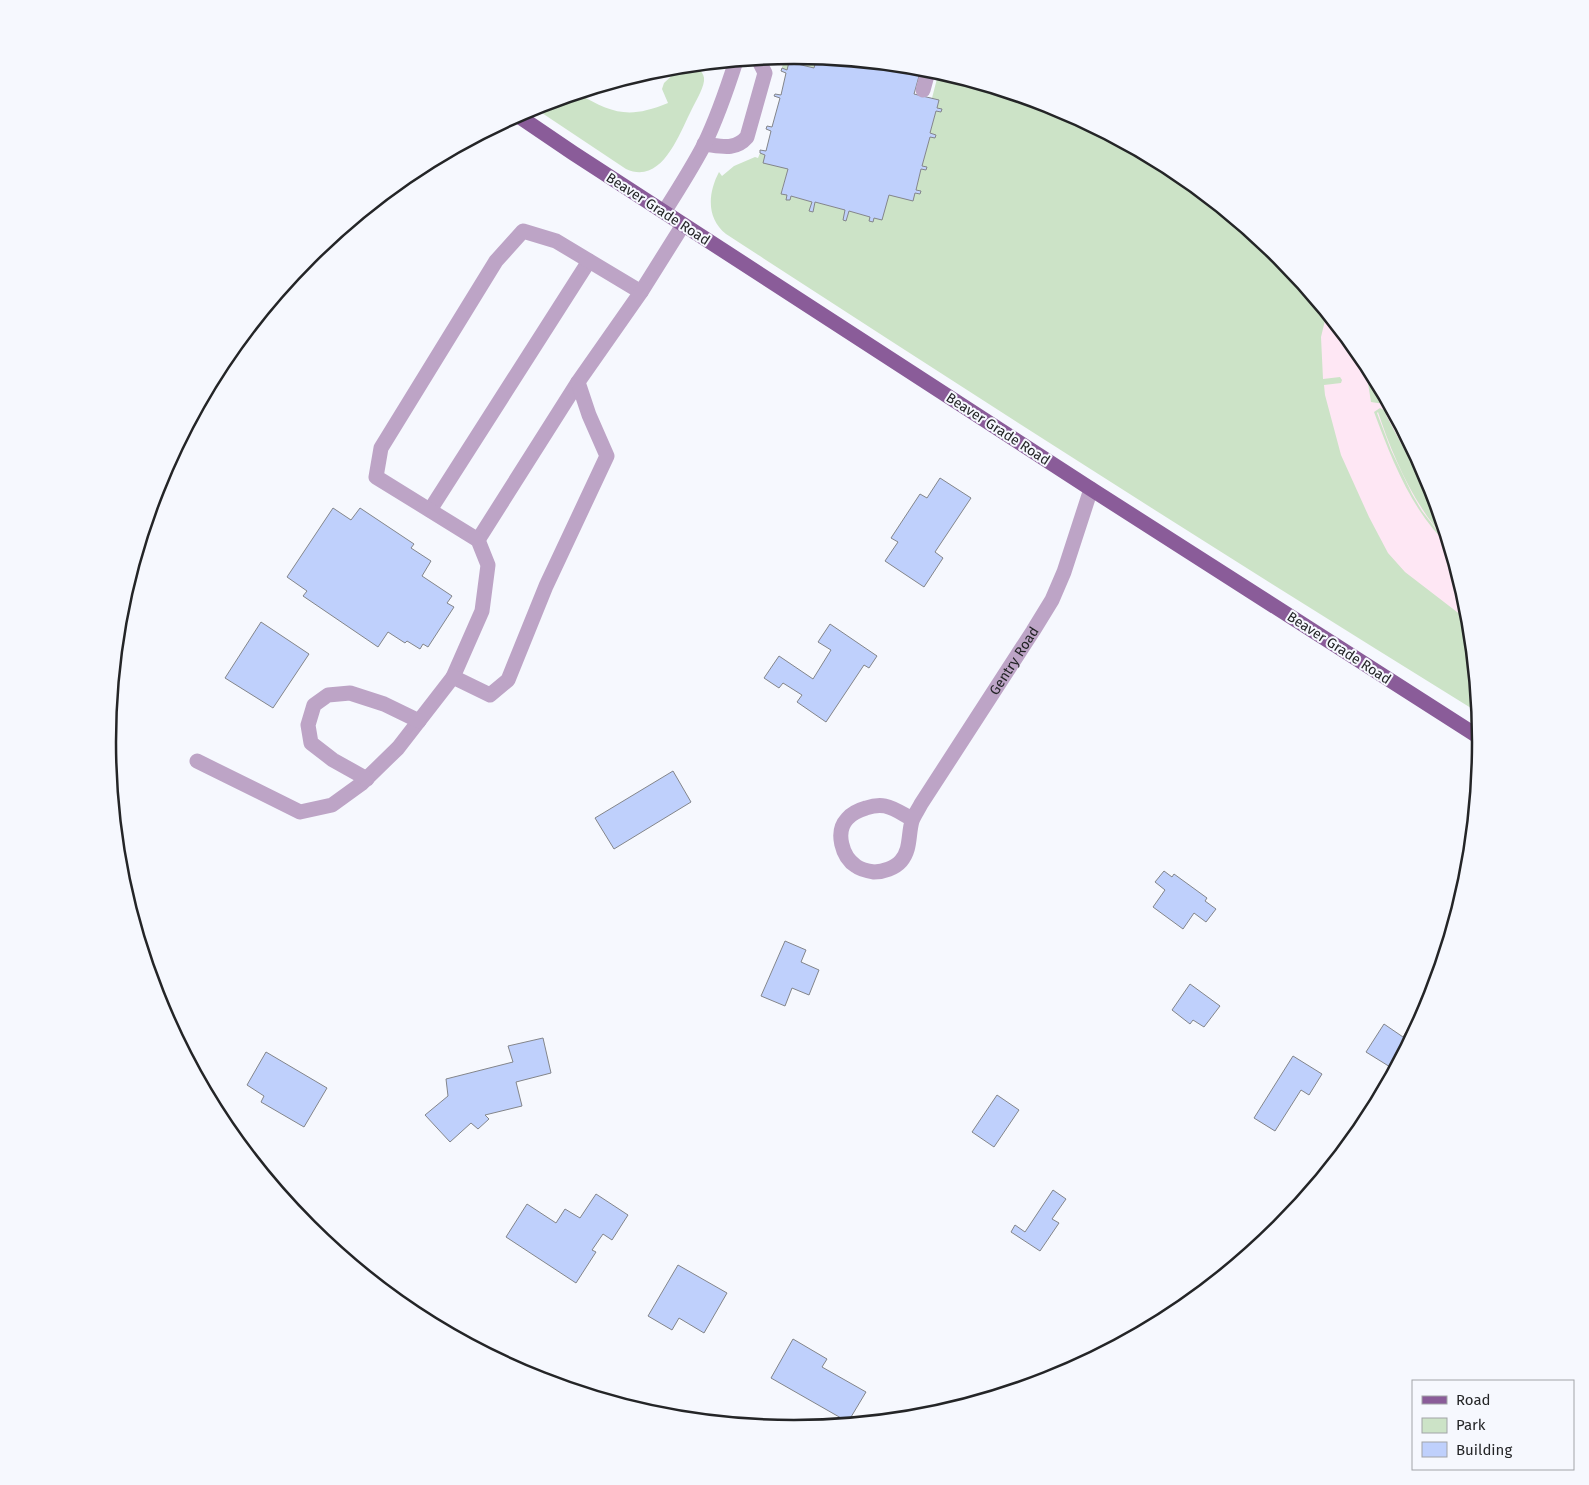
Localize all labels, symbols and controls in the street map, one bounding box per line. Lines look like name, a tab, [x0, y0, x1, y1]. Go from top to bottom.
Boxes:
street label: Beaver Grade Road	[603, 169, 713, 249]
street label: Beaver Grade Road	[943, 389, 1053, 469]
street label: Beaver Grade Road	[1284, 608, 1394, 688]
street label: Gentry Road	[985, 623, 1042, 698]
legend	[1412, 1380, 1574, 1470]
text: Road	[1456, 1391, 1491, 1409]
text: Park	[1456, 1416, 1486, 1434]
text: Building	[1456, 1441, 1512, 1459]

